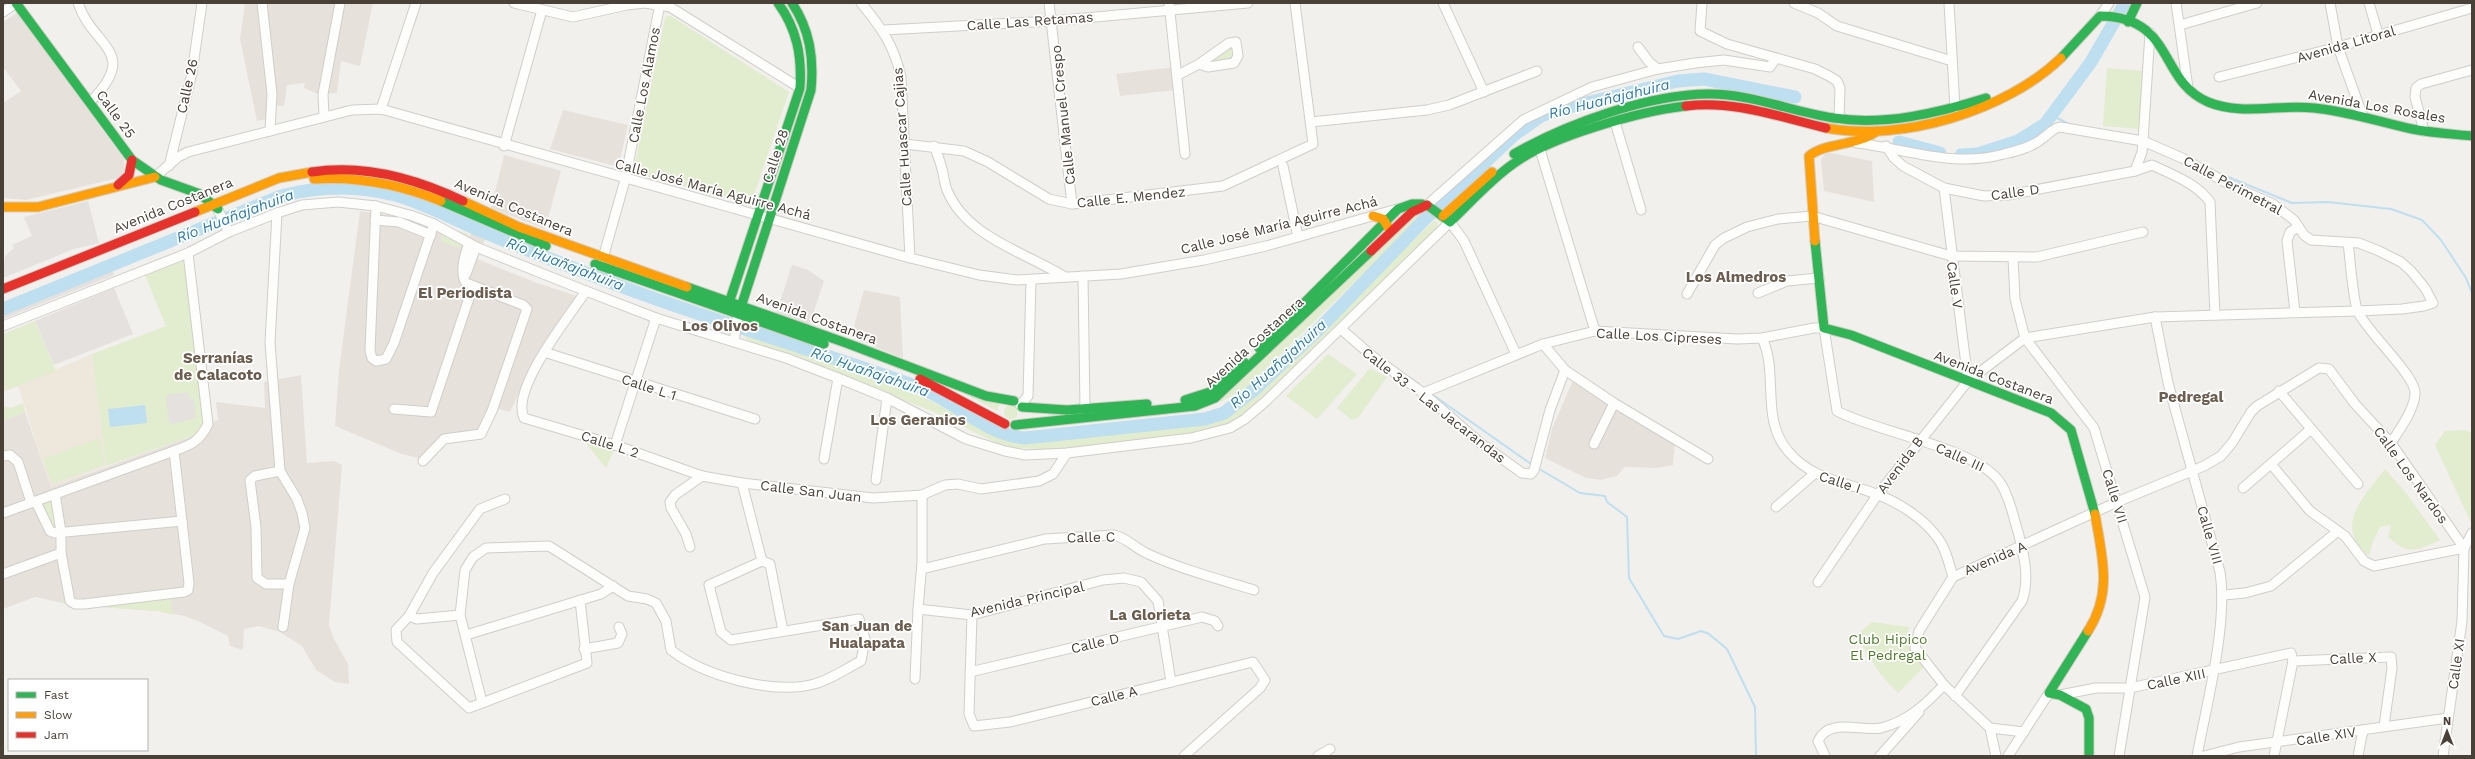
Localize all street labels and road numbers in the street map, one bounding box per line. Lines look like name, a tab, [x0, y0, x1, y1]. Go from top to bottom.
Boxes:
street label: Calle Las Retamas	[966, 9, 1094, 33]
street label: Avenida Litoral	[2295, 22, 2398, 66]
street label: Calle Los Alamos	[625, 26, 663, 144]
street label: Calle Manuel Crespo	[1048, 44, 1078, 186]
street label: Calle 26	[173, 57, 201, 115]
street label: Calle Huascar Cajias	[889, 67, 915, 207]
street label: Avenida Los Rosales	[2307, 86, 2447, 126]
street label: Calle 25	[93, 87, 139, 141]
street label: Calle 28	[759, 127, 791, 185]
street label: Calle Perimetral	[2181, 152, 2286, 218]
street label: Calle José María Aguirre Achá	[613, 155, 813, 223]
street label: Avenida Costanera	[111, 174, 235, 236]
street label: Avenida Costanera	[452, 175, 576, 239]
street label: Calle D	[1990, 181, 2040, 203]
street label: Calle E. Mendez	[1076, 183, 1186, 211]
street label: Calle José María Aguirre Achá	[1179, 193, 1379, 257]
street label: Calle V	[1944, 260, 1966, 310]
street label: Avenida Costanera	[755, 289, 879, 347]
street label: Avenida Costanera	[1201, 294, 1307, 390]
street label: Calle Los Cipreses	[1596, 325, 1722, 347]
street label: Calle 33 - Las Jacarandas	[1359, 344, 1509, 466]
street label: Avenida Costanera	[1932, 347, 2056, 407]
street label: Calle L 1	[619, 371, 679, 403]
street label: Calle Los Nardos	[2370, 423, 2452, 527]
street label: Calle L 2	[579, 427, 641, 461]
street label: Avenida B	[1874, 433, 1926, 497]
street label: Calle III	[1933, 439, 1987, 475]
street label: Calle VII	[2099, 467, 2131, 525]
street label: Calle I	[1817, 468, 1863, 496]
street label: Calle San Juan	[759, 477, 863, 505]
street label: Calle VIII	[2194, 504, 2226, 566]
street label: Calle C	[1067, 529, 1115, 545]
street label: Avenida A	[1961, 538, 2029, 578]
street label: Avenida Principal	[968, 578, 1086, 620]
street label: Calle D	[1069, 630, 1121, 656]
street label: Calle XI	[2445, 637, 2467, 691]
street label: Calle X	[2329, 649, 2377, 667]
street label: Calle XIII	[2145, 665, 2207, 693]
street label: Calle A	[1089, 682, 1139, 710]
street label: Calle XIV	[2295, 723, 2357, 749]

